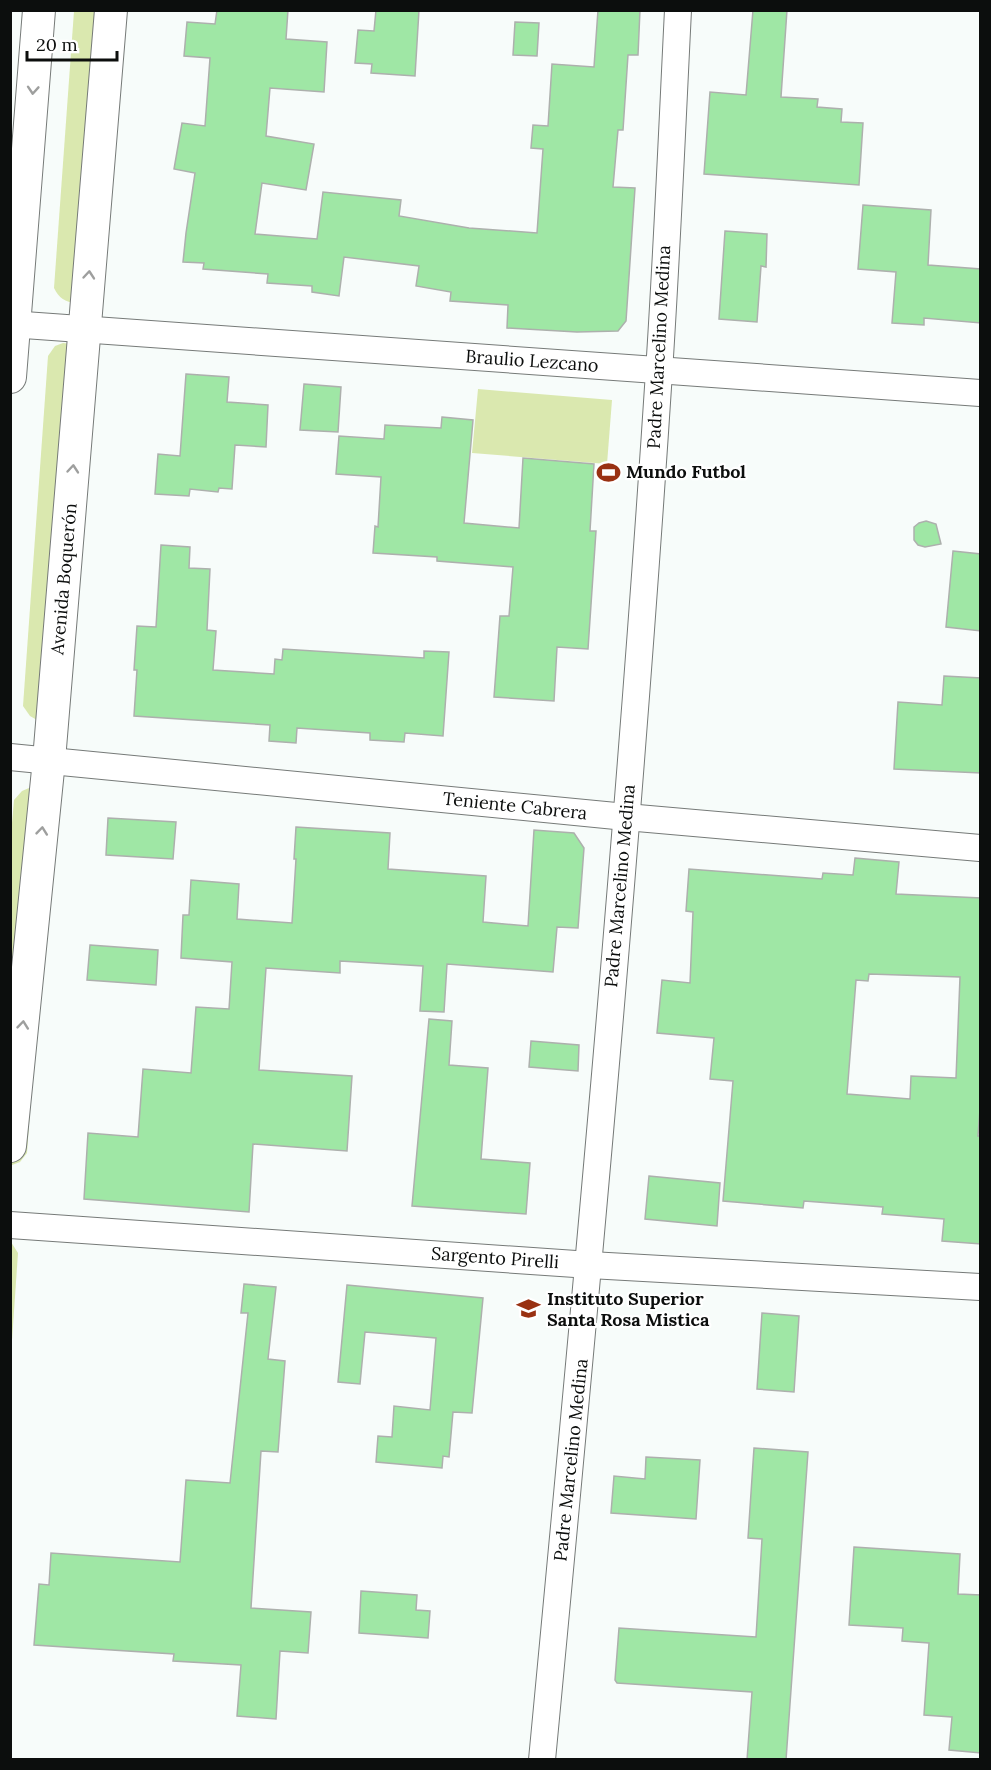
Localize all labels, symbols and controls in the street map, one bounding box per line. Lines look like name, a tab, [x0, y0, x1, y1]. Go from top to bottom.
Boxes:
scale bar	[27, 24, 117, 62]
text: 20 m	[36, 33, 78, 56]
one-way arrow	[27, 85, 40, 94]
street label: Padre Marcelino Medina	[642, 245, 675, 449]
one-way arrow	[82, 271, 95, 280]
street label: Braulio Lezcano	[465, 344, 599, 377]
sports icon: Mundo Futbol	[595, 459, 621, 485]
place label: Mundo Futbol	[626, 460, 746, 483]
one-way arrow	[66, 465, 79, 474]
street label: Avenida Boquerón	[45, 502, 82, 657]
street label: Padre Marcelino Medina	[599, 783, 640, 989]
street label: Teniente Cabrera	[442, 786, 588, 825]
one-way arrow	[35, 827, 48, 836]
one-way arrow	[16, 1021, 29, 1030]
street label: Sargento Pirelli	[430, 1242, 560, 1273]
place label: Instituto Superior Santa Rosa Mistica	[547, 1287, 710, 1331]
school or university icon: Instituto Superior Santa Rosa Mistica	[516, 1296, 542, 1322]
street label: Padre Marcelino Medina	[548, 1357, 593, 1563]

